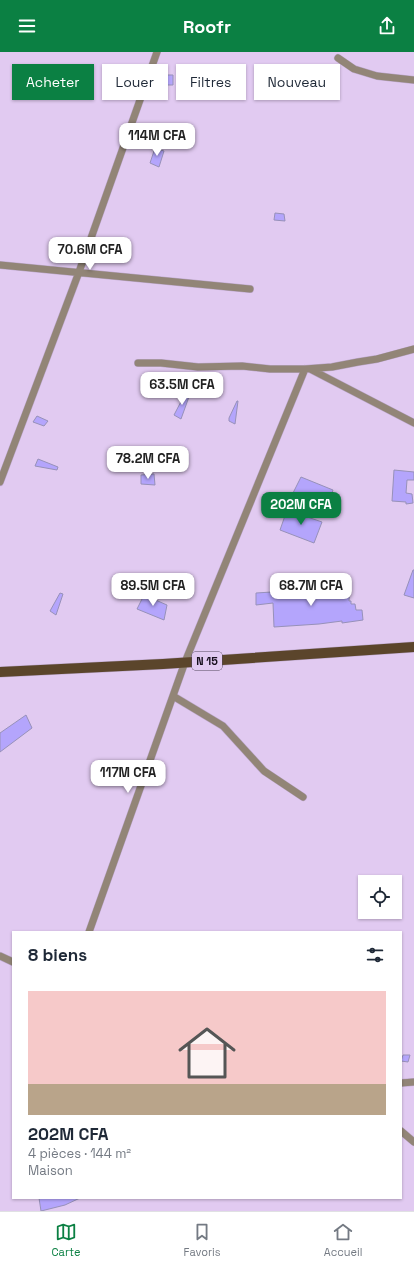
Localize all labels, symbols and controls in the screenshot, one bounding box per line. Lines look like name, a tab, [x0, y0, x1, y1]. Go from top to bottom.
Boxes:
icon: menu	[16, 15, 38, 37]
text: Roofr	[183, 15, 231, 38]
icon: share	[376, 15, 398, 37]
chip: Acheter	[12, 64, 94, 100]
chip: Louer	[102, 64, 168, 100]
chip: Filtres	[176, 64, 246, 100]
chip: Nouveau	[254, 64, 340, 100]
pin: 114M CFA	[116, 123, 198, 157]
text: 114M CFA	[128, 127, 186, 144]
pin: 70.6M CFA	[44, 237, 136, 271]
text: 70.6M CFA	[58, 241, 122, 258]
pin: 63.5M CFA	[136, 372, 228, 406]
text: 63.5M CFA	[149, 376, 215, 393]
pin: 78.2M CFA	[102, 446, 194, 480]
text: 78.2M CFA	[116, 450, 180, 467]
pin: 202M CFA	[260, 492, 342, 526]
text: 202M CFA	[270, 496, 332, 513]
pin: 89.5M CFA	[107, 573, 199, 607]
pin: 68.7M CFA	[265, 573, 357, 607]
text: 89.5M CFA	[120, 577, 186, 594]
text: 68.7M CFA	[279, 577, 343, 594]
road number: N 15	[192, 652, 222, 670]
pin: 117M CFA	[87, 760, 169, 794]
text: 117M CFA	[100, 764, 156, 781]
map controls	[358, 875, 402, 919]
button: locate	[358, 875, 402, 919]
text: 8 biens	[28, 944, 87, 966]
icon: filters	[364, 944, 386, 966]
icon: home	[171, 1017, 243, 1089]
text: 202M CFA	[28, 1123, 109, 1145]
text: 4 pièces · 144 m²	[28, 1145, 131, 1162]
text: Maison	[28, 1162, 73, 1179]
tab: Carte	[52, 1221, 80, 1259]
tab: Favoris	[184, 1221, 221, 1259]
tab: Accueil	[324, 1221, 362, 1259]

